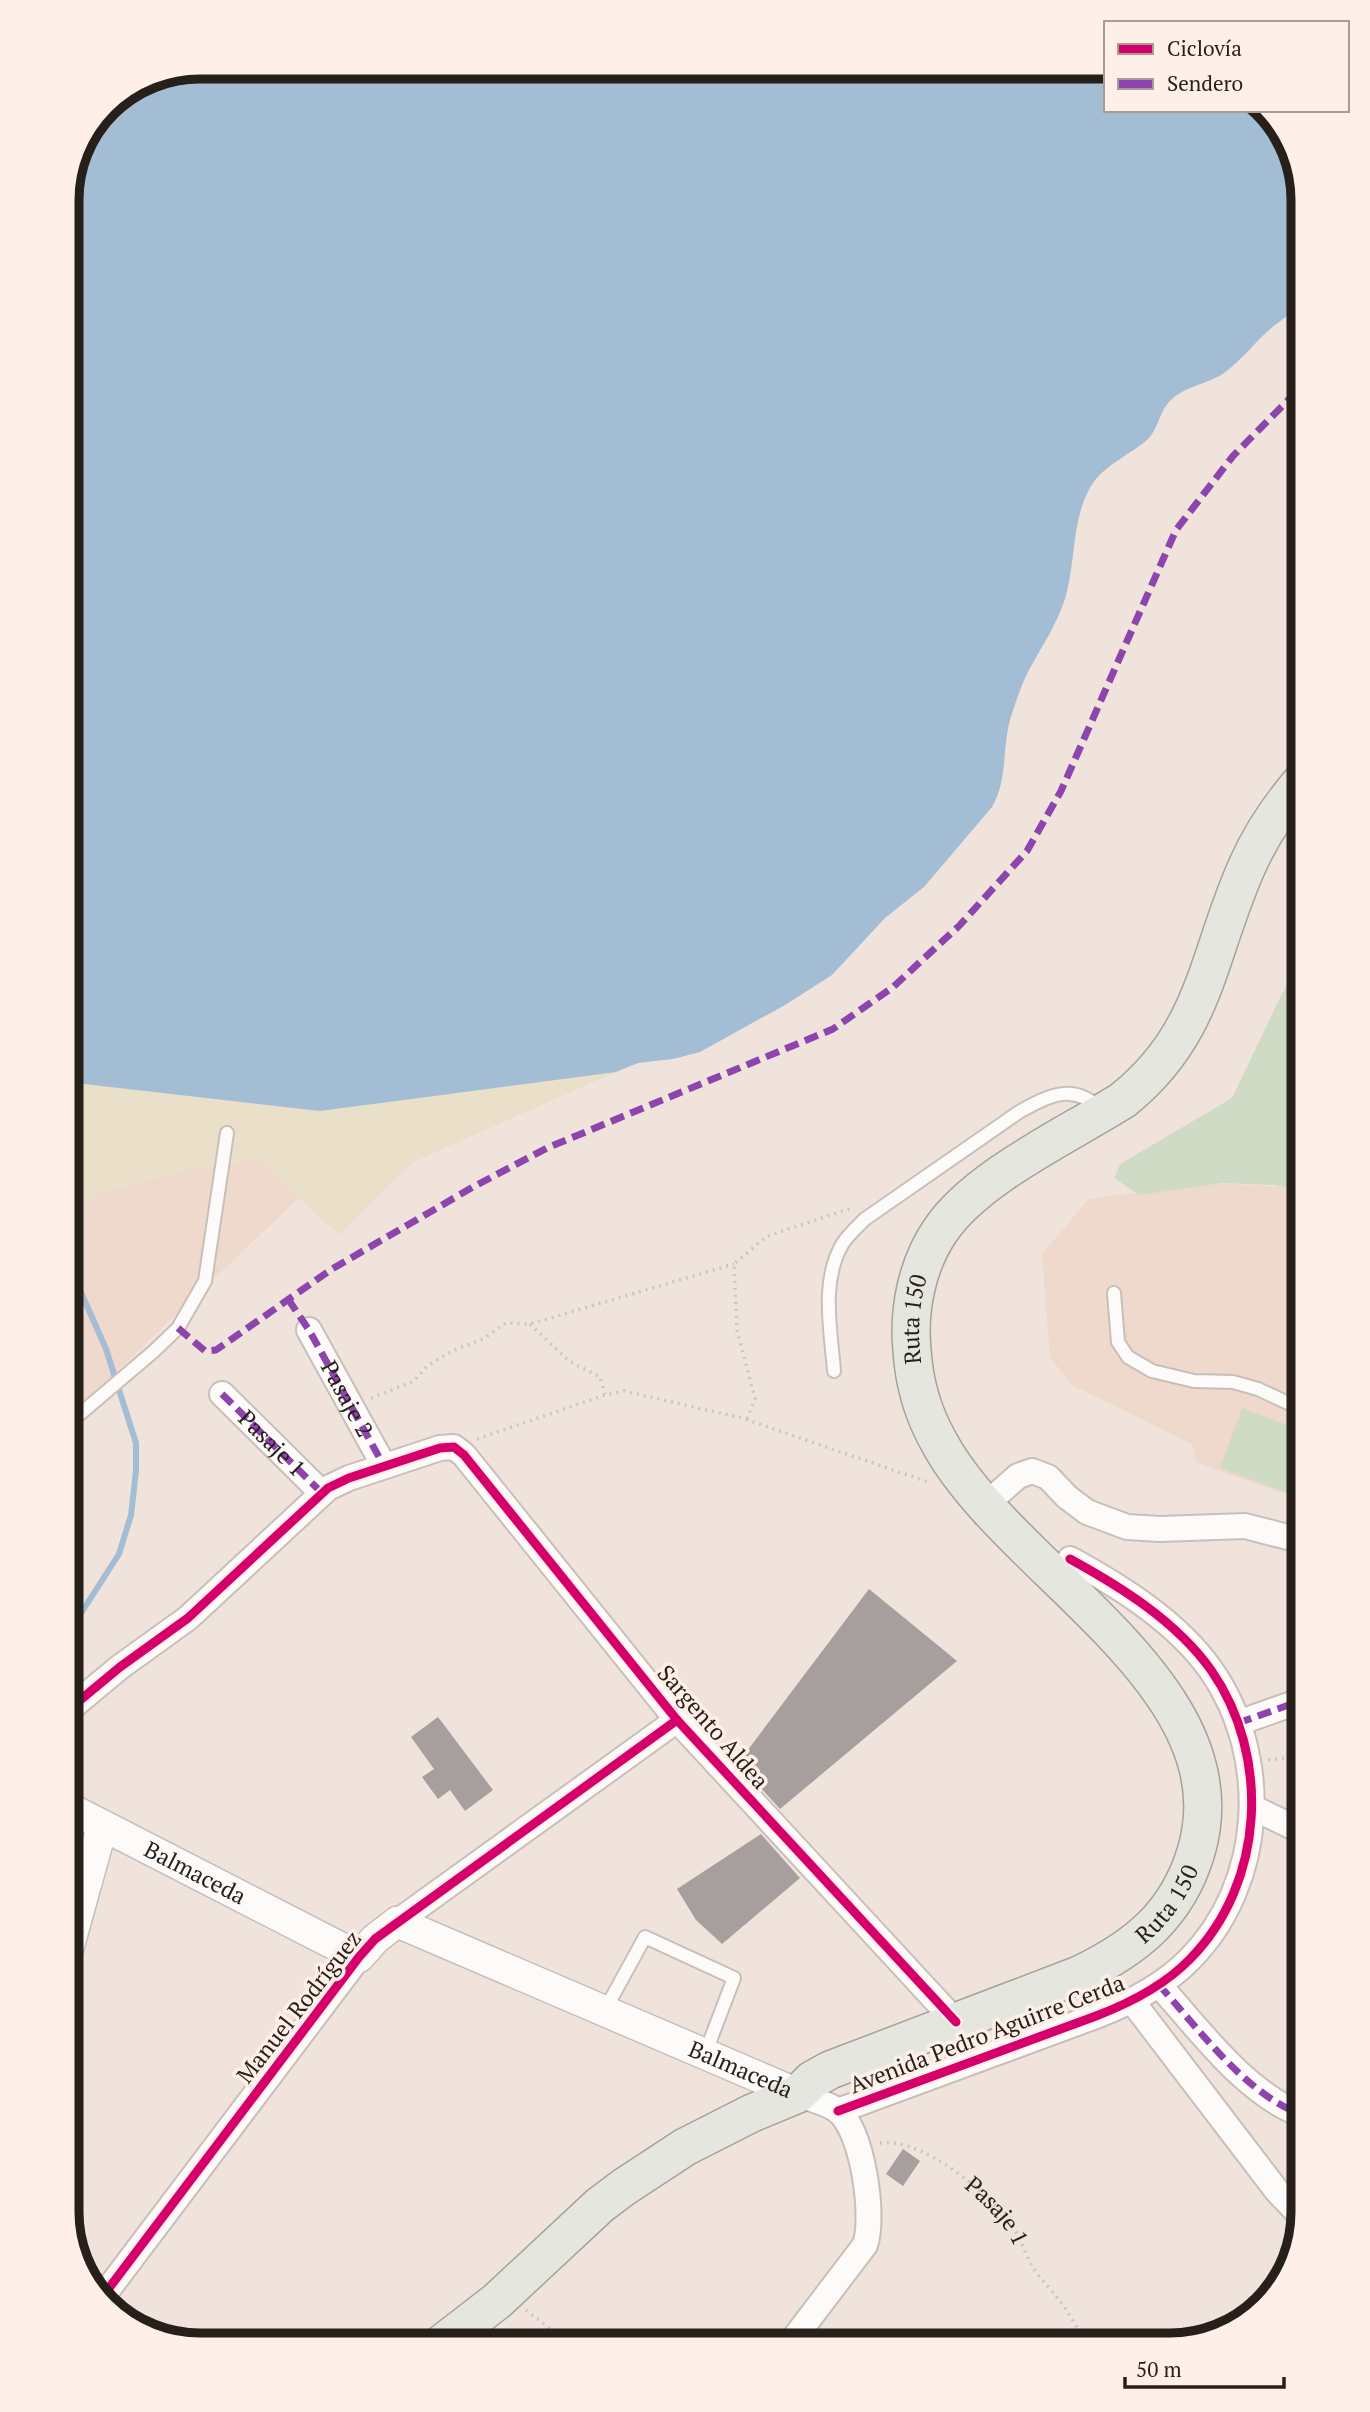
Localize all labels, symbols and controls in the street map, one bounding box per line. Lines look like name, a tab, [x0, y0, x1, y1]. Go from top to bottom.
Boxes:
legend	[1104, 21, 1349, 112]
text: Ciclovía	[1167, 34, 1242, 62]
text: Sendero	[1167, 69, 1243, 97]
street label: Ruta 150	[895, 1271, 934, 1366]
street label: Pasaje 2	[314, 1355, 381, 1442]
street label: Pasaje 1	[232, 1403, 312, 1483]
street label: Sargento Aldea	[651, 1658, 776, 1796]
street label: Balmaceda	[139, 1833, 252, 1912]
street label: Ruta 150	[1128, 1860, 1205, 1950]
street label: Manuel Rodríguez	[229, 1924, 368, 2089]
street label: Avenida Pedro Aguirre Cerda	[845, 1967, 1129, 2100]
street label: Balmaceda	[684, 2033, 798, 2105]
street label: Pasaje 1	[959, 2169, 1036, 2250]
scale bar	[1125, 2346, 1284, 2390]
text: 50 m	[1136, 2355, 1182, 2383]

